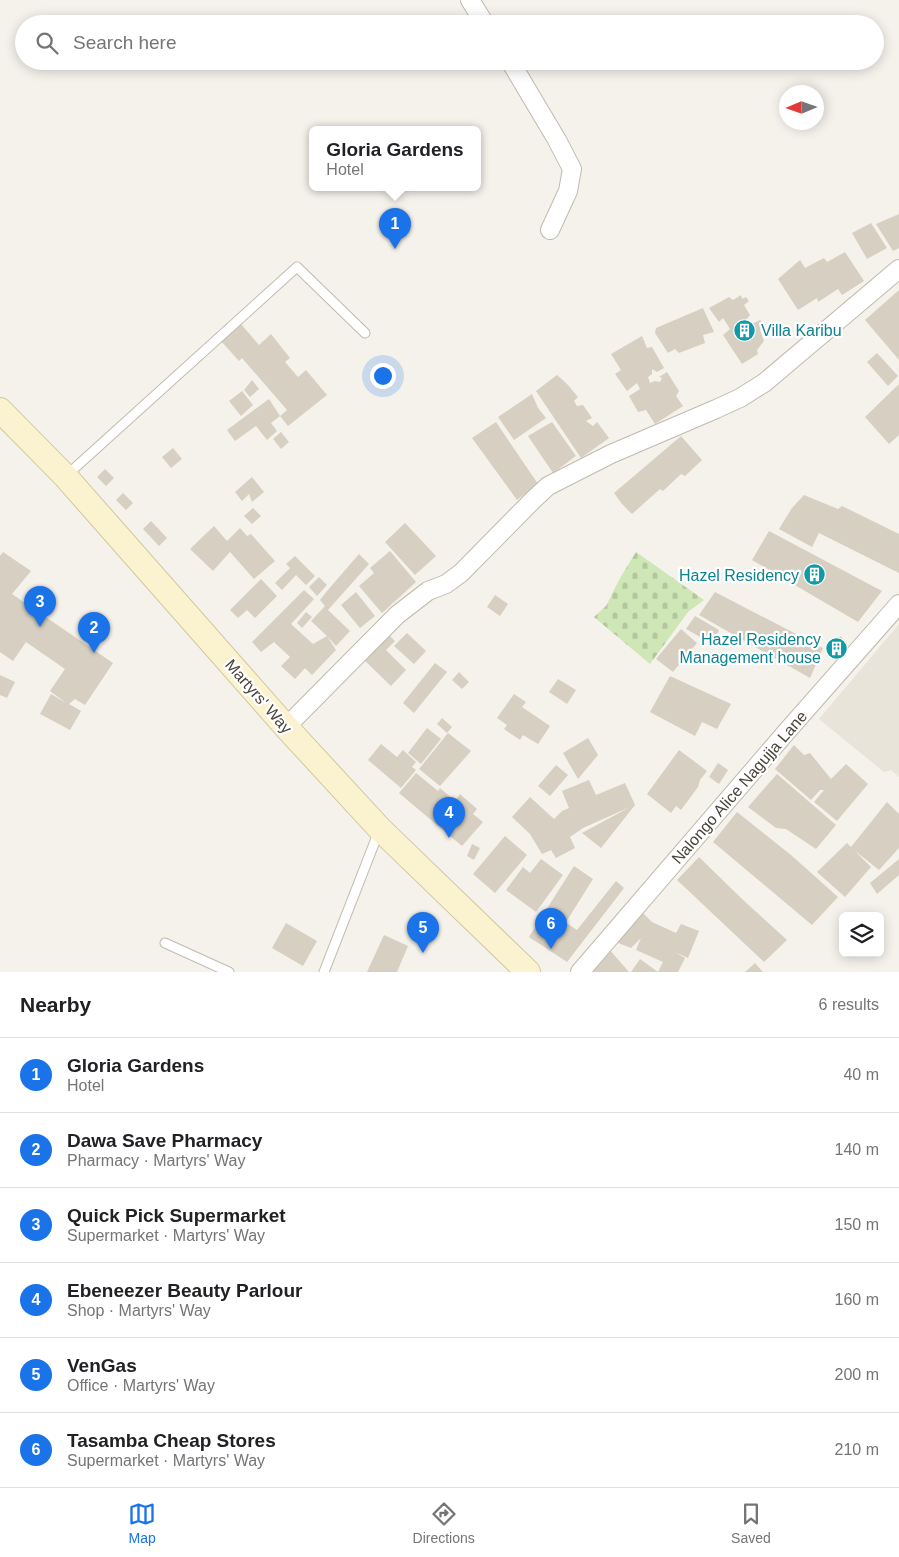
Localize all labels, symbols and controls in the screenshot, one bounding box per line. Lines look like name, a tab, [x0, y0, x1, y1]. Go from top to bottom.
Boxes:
search box	[15, 15, 884, 70]
icon: search	[33, 29, 61, 57]
text: Search here	[73, 32, 177, 53]
north arrow	[779, 85, 824, 130]
popup	[309, 126, 481, 191]
text: Gloria Gardens	[326, 139, 464, 160]
text: Hotel	[326, 161, 364, 178]
pin: 1	[379, 208, 411, 249]
building icon: Villa Karibu	[733, 318, 757, 342]
place label: Villa Karibu	[761, 322, 842, 339]
your location	[370, 363, 396, 389]
building icon: Hazel Residency	[803, 563, 827, 587]
place label: Hazel Residency	[679, 567, 799, 584]
pin: 3	[24, 586, 56, 627]
pin: 2	[78, 612, 110, 653]
place label: Hazel Residency Management house	[680, 631, 821, 666]
building icon: Hazel Residency Management house	[825, 636, 849, 660]
street label: Martyrs' Way	[222, 656, 295, 737]
street label: Nalongo Alice Nagujja Lane	[668, 707, 810, 867]
pin: 4	[433, 797, 465, 838]
pin: 6	[535, 908, 567, 949]
pin: 5	[407, 912, 439, 953]
map controls	[839, 912, 884, 957]
button: layers	[839, 912, 884, 957]
text: Nearby	[20, 993, 91, 1016]
text: 6 results	[819, 996, 879, 1013]
text: Gloria Gardens	[67, 1055, 204, 1076]
text: 1	[32, 1066, 40, 1083]
text: 40 m	[843, 1066, 879, 1083]
text: Hotel	[67, 1077, 104, 1094]
text: Dawa Save Pharmacy	[67, 1130, 262, 1151]
text: 2	[32, 1141, 40, 1158]
text: 140 m	[835, 1141, 879, 1158]
text: Pharmacy · Martyrs' Way	[67, 1152, 245, 1169]
text: Quick Pick Supermarket	[67, 1205, 286, 1226]
text: 3	[32, 1216, 40, 1233]
text: 150 m	[835, 1216, 879, 1233]
text: Supermarket · Martyrs' Way	[67, 1227, 265, 1244]
text: Ebeneezer Beauty Parlour	[67, 1280, 302, 1301]
text: 4	[32, 1291, 40, 1308]
text: 160 m	[835, 1291, 879, 1308]
text: Shop · Martyrs' Way	[67, 1302, 211, 1319]
text: VenGas	[67, 1355, 137, 1376]
text: 5	[32, 1366, 40, 1383]
text: 200 m	[835, 1366, 879, 1383]
text: Office · Martyrs' Way	[67, 1377, 215, 1394]
text: Tasamba Cheap Stores	[67, 1430, 276, 1451]
text: 6	[32, 1441, 40, 1458]
text: 210 m	[835, 1441, 879, 1458]
text: Supermarket · Martyrs' Way	[67, 1452, 265, 1469]
tab: Map	[128, 1500, 156, 1546]
tab: Directions	[413, 1500, 475, 1546]
tab: Saved	[731, 1500, 771, 1546]

